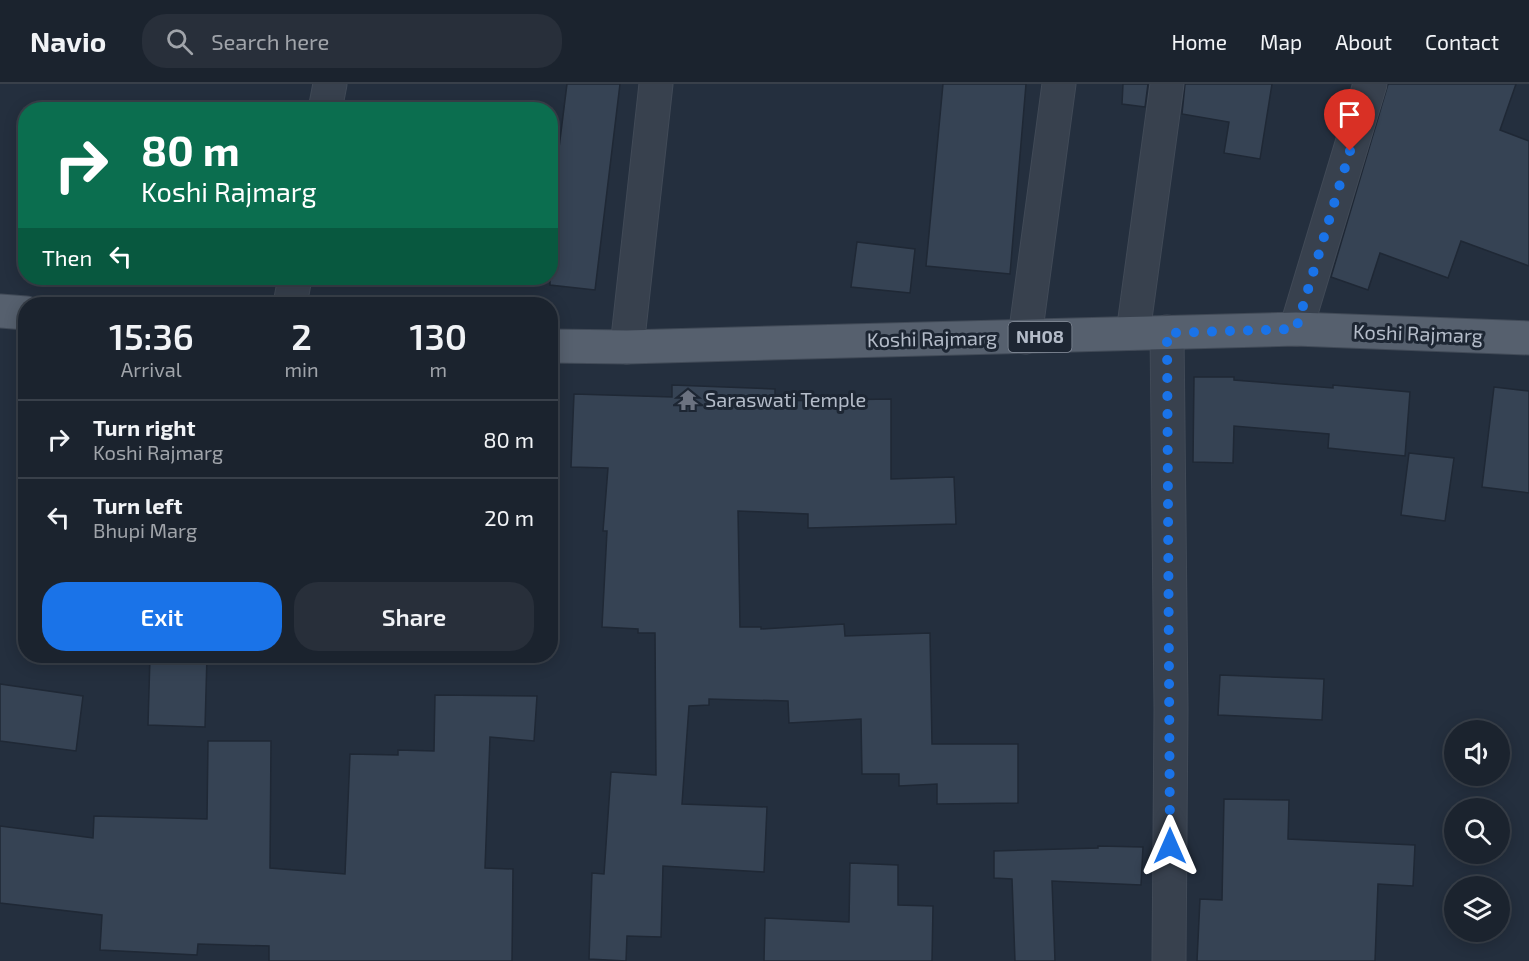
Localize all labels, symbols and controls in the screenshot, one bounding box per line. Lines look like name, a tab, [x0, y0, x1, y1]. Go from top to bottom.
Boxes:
search box	[142, 14, 562, 68]
text: Navio	[30, 24, 106, 58]
icon: search	[163, 25, 196, 58]
text: Search here	[211, 28, 329, 54]
text: Home	[1171, 29, 1227, 54]
text: Map	[1260, 29, 1302, 54]
text: About	[1335, 29, 1392, 54]
text: Contact	[1425, 29, 1499, 54]
pin	[1324, 89, 1375, 151]
icon: arrive	[1333, 98, 1366, 131]
text: 80 m	[141, 124, 240, 174]
icon: right	[42, 126, 120, 204]
text: Koshi Rajmarg	[141, 175, 317, 207]
icon: left	[104, 240, 137, 273]
text: Then	[42, 244, 92, 270]
text: 15:36	[109, 314, 194, 357]
text: 2	[291, 314, 312, 357]
text: 130	[410, 314, 467, 357]
street label: Koshi Rajmarg	[1353, 319, 1483, 347]
road number: NH08	[1008, 322, 1072, 352]
street label: Koshi Rajmarg	[867, 325, 997, 351]
text: Arrival	[121, 357, 182, 381]
text: min	[285, 357, 319, 381]
text: m	[430, 357, 447, 381]
place label: Saraswati Temple	[705, 387, 866, 411]
temple icon: Saraswati Temple	[676, 388, 700, 412]
text: Turn right	[93, 414, 195, 440]
icon: right	[42, 423, 75, 456]
text: 80 m	[483, 426, 534, 452]
text: Koshi Rajmarg	[93, 440, 223, 464]
text: Turn left	[93, 492, 182, 518]
icon: left	[42, 501, 75, 534]
text: 20 m	[484, 504, 534, 530]
text: Bhupi Marg	[93, 518, 197, 542]
button: Exit	[42, 582, 282, 651]
button: Share	[294, 582, 534, 651]
map controls	[1444, 720, 1510, 942]
button: sound	[1444, 720, 1510, 786]
button: search	[1444, 798, 1510, 864]
position arrow	[1138, 814, 1202, 878]
button: layers	[1444, 876, 1510, 942]

